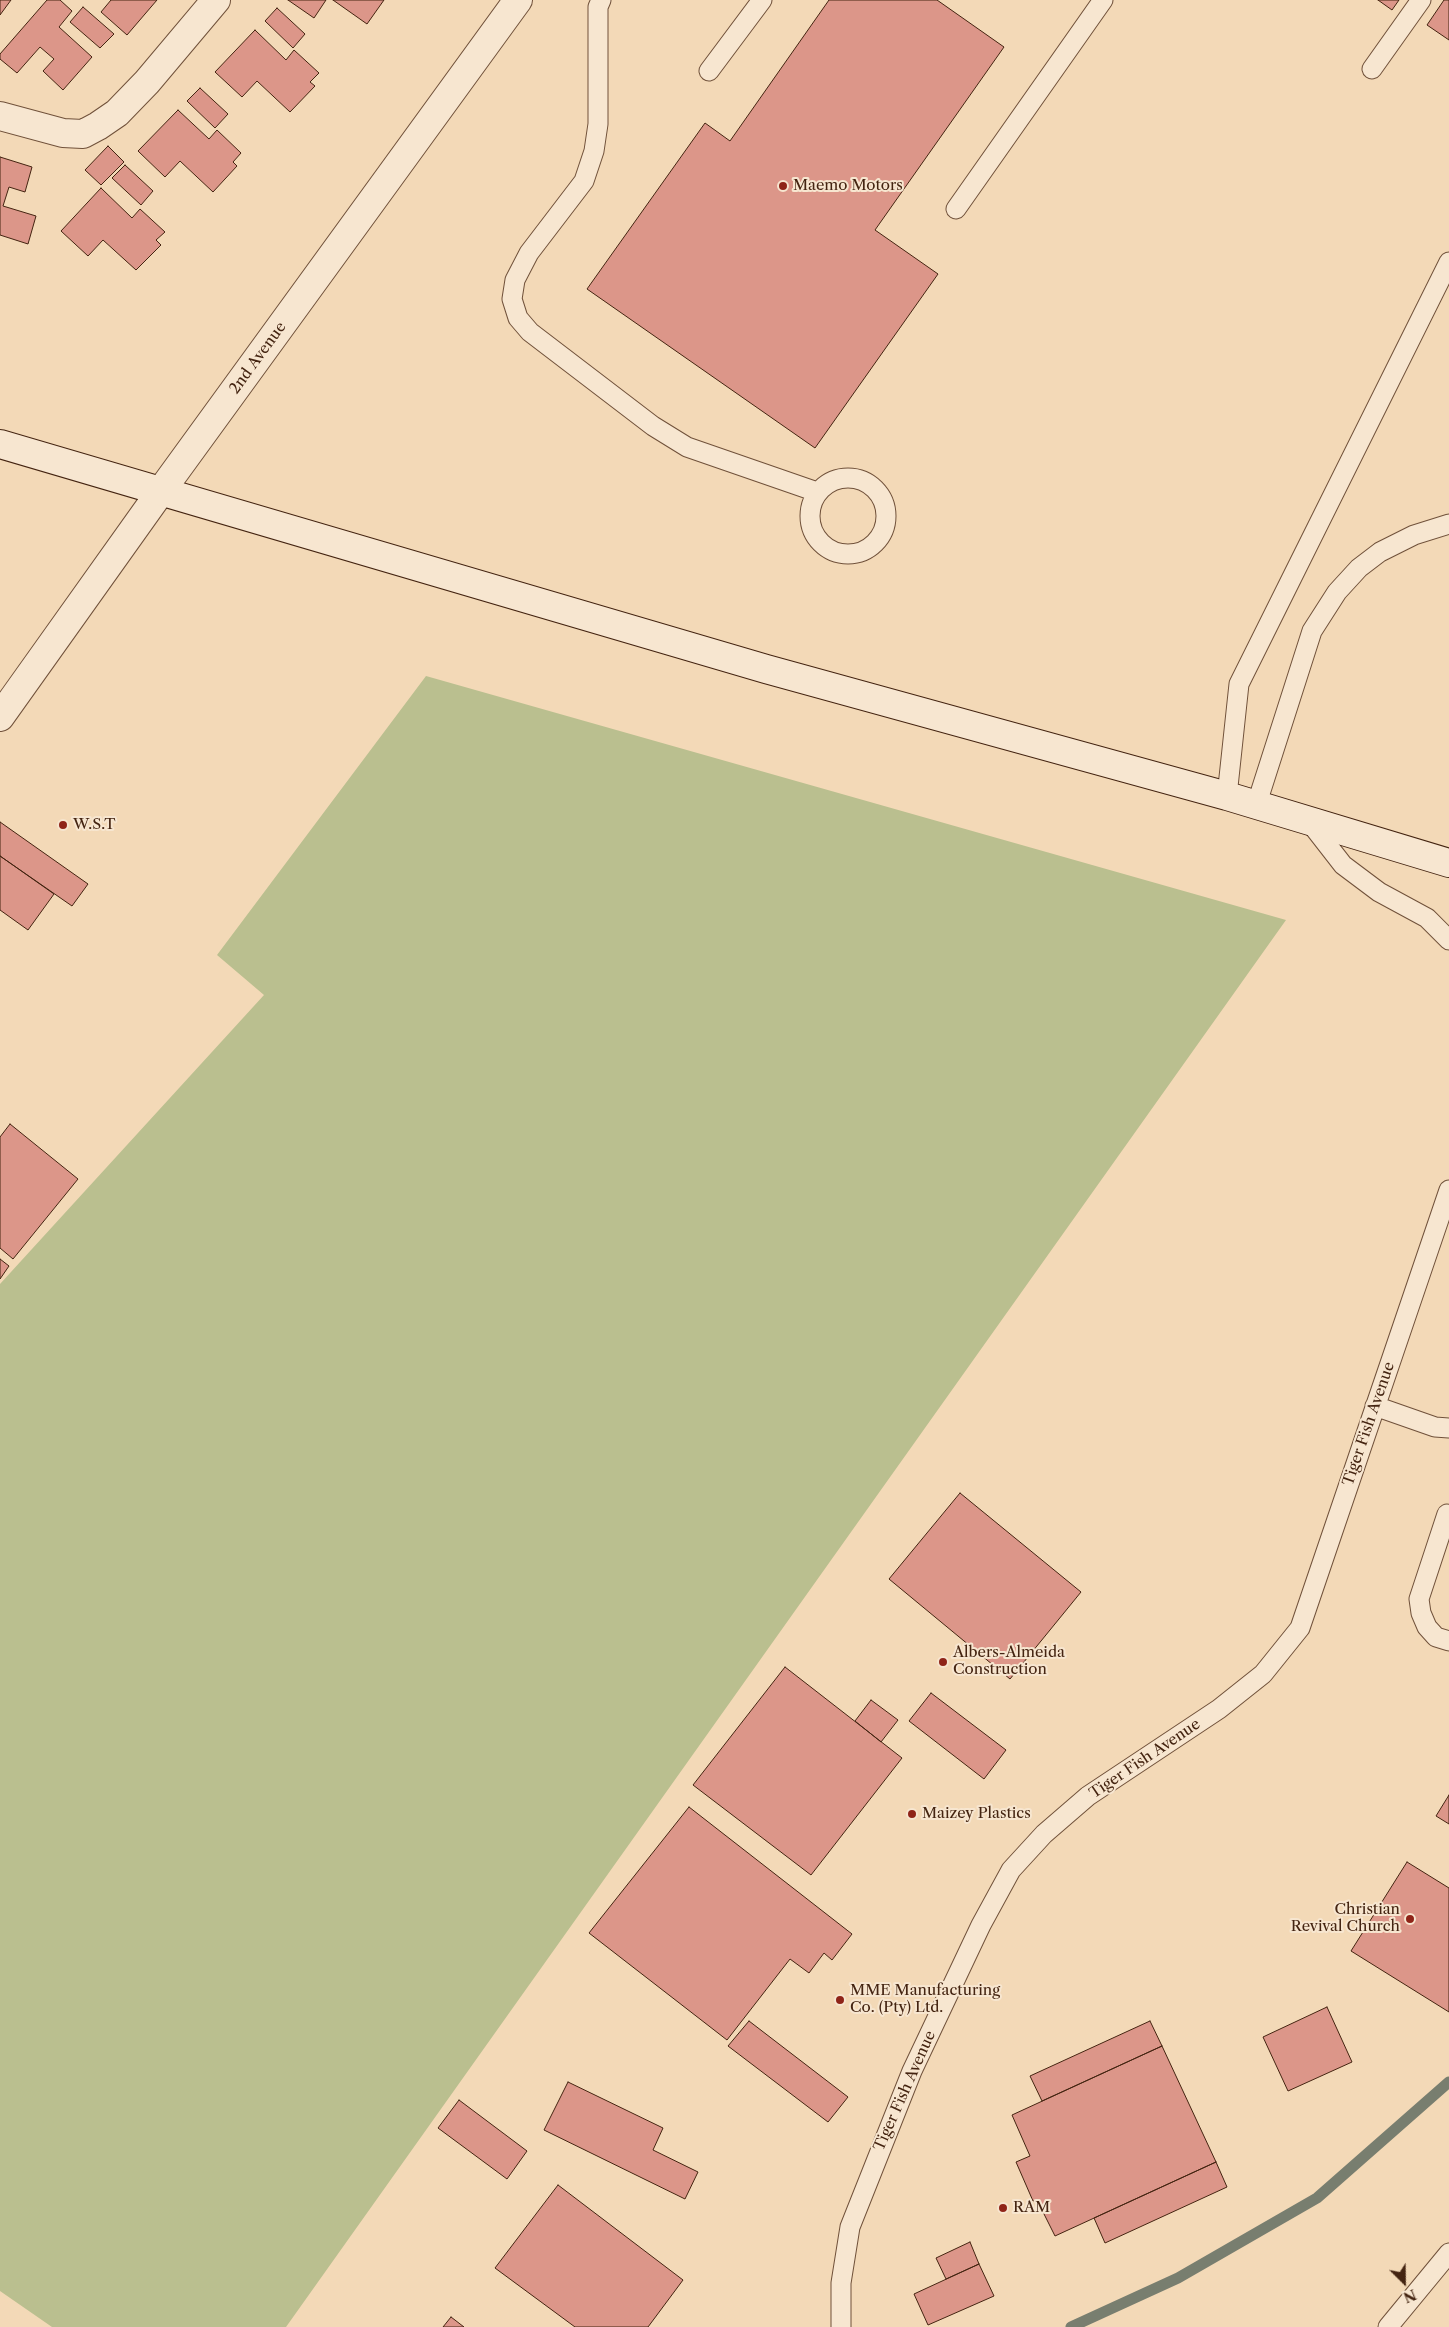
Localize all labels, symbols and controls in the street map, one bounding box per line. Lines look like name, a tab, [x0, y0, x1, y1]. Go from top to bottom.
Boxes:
place label: Maemo Motors	[793, 177, 903, 195]
marker: Maemo Motors	[777, 180, 789, 192]
street label: 2nd Avenue	[226, 319, 290, 397]
place label: W.S.T	[73, 816, 116, 834]
marker: W.S.T	[57, 819, 69, 831]
street label: Tiger Fish Avenue	[1339, 1360, 1399, 1488]
place label: Albers-Almeida Construction	[953, 1644, 1065, 1679]
marker: Albers-Almeida Construction	[937, 1656, 949, 1668]
street label: Tiger Fish Avenue	[1086, 1715, 1204, 1803]
place label: Maizey Plastics	[922, 1805, 1031, 1823]
marker: Maizey Plastics	[906, 1808, 918, 1820]
place label: Christian Revival Church	[1291, 1901, 1400, 1936]
marker: Christian Revival Church	[1404, 1913, 1416, 1925]
place label: MME Manufacturing Co. (Pty) Ltd.	[850, 1982, 1000, 2017]
marker: MME Manufacturing Co. (Pty) Ltd.	[834, 1994, 846, 2006]
street label: Tiger Fish Avenue	[870, 2028, 940, 2154]
place label: RAM	[1013, 2199, 1050, 2217]
marker: RAM	[997, 2202, 1009, 2214]
north arrow	[1379, 2257, 1429, 2307]
text: N	[1401, 2285, 1419, 2306]

